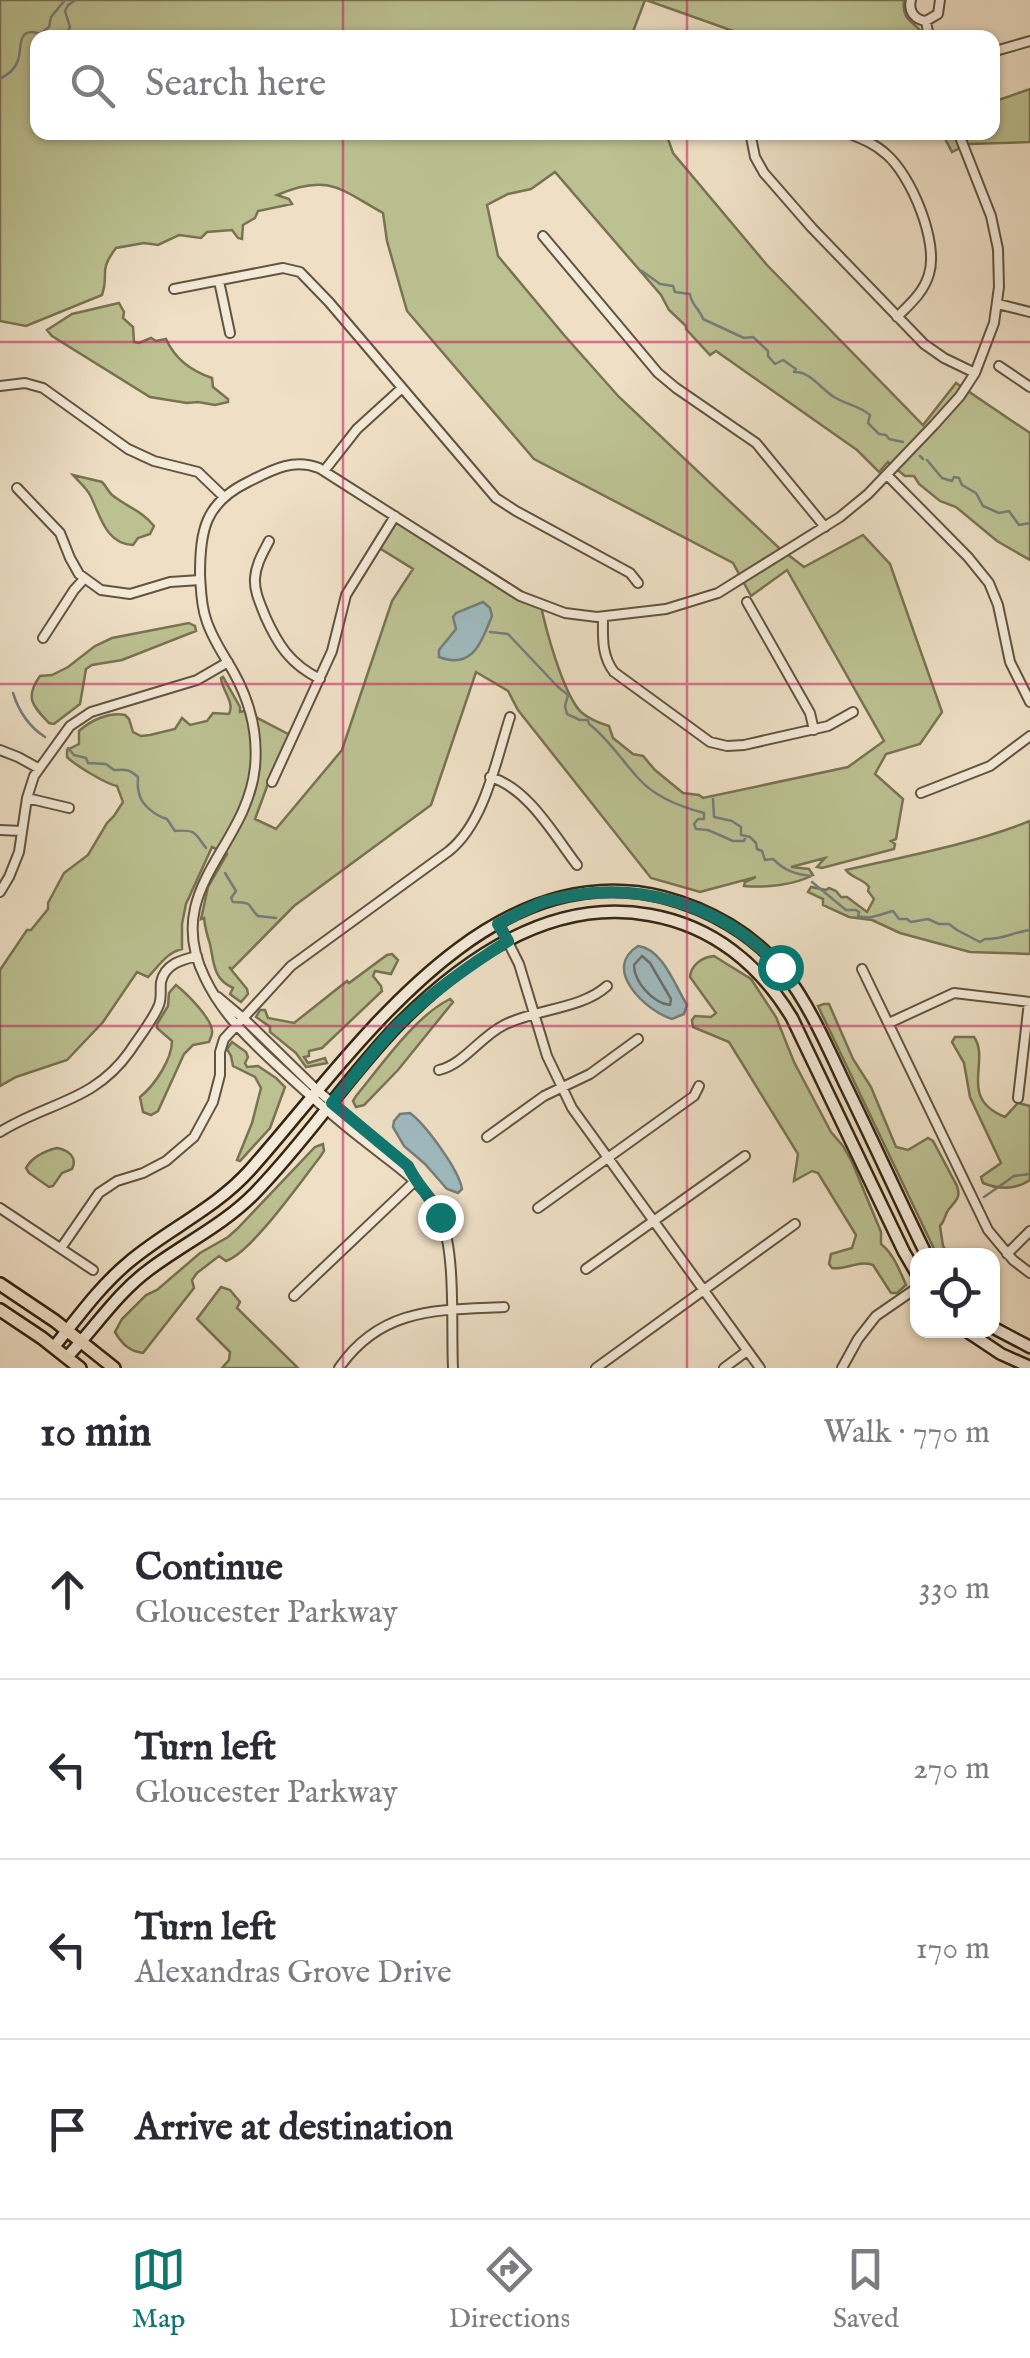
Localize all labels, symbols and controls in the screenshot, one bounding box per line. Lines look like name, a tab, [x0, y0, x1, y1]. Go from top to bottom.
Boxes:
search box	[30, 30, 1000, 140]
icon: search	[65, 58, 120, 113]
text: Search here	[145, 61, 326, 109]
route start	[758, 945, 804, 991]
route end	[418, 1195, 464, 1241]
map controls	[910, 1248, 1000, 1338]
button: locate	[910, 1248, 1000, 1338]
text: 10 min	[40, 1407, 151, 1460]
text: Walk · 770 m	[823, 1413, 990, 1454]
text: Continue	[135, 1545, 283, 1593]
icon: ahead	[40, 1562, 95, 1617]
text: 330 m	[919, 1569, 990, 1610]
text: Gloucester Parkway	[135, 1593, 398, 1634]
text: Turn left	[135, 1725, 276, 1773]
icon: left	[40, 1742, 95, 1797]
text: 270 m	[913, 1749, 990, 1790]
text: Gloucester Parkway	[135, 1773, 398, 1814]
text: Turn left	[135, 1905, 276, 1953]
icon: left	[40, 1922, 95, 1977]
text: 170 m	[916, 1929, 990, 1970]
text: Alexandras Grove Drive	[135, 1953, 452, 1994]
icon: arrive	[40, 2102, 95, 2157]
text: Arrive at destination	[135, 2105, 453, 2153]
tab: Map	[131, 2242, 186, 2337]
tab: Directions	[448, 2242, 570, 2337]
tab: Saved	[833, 2242, 899, 2337]

